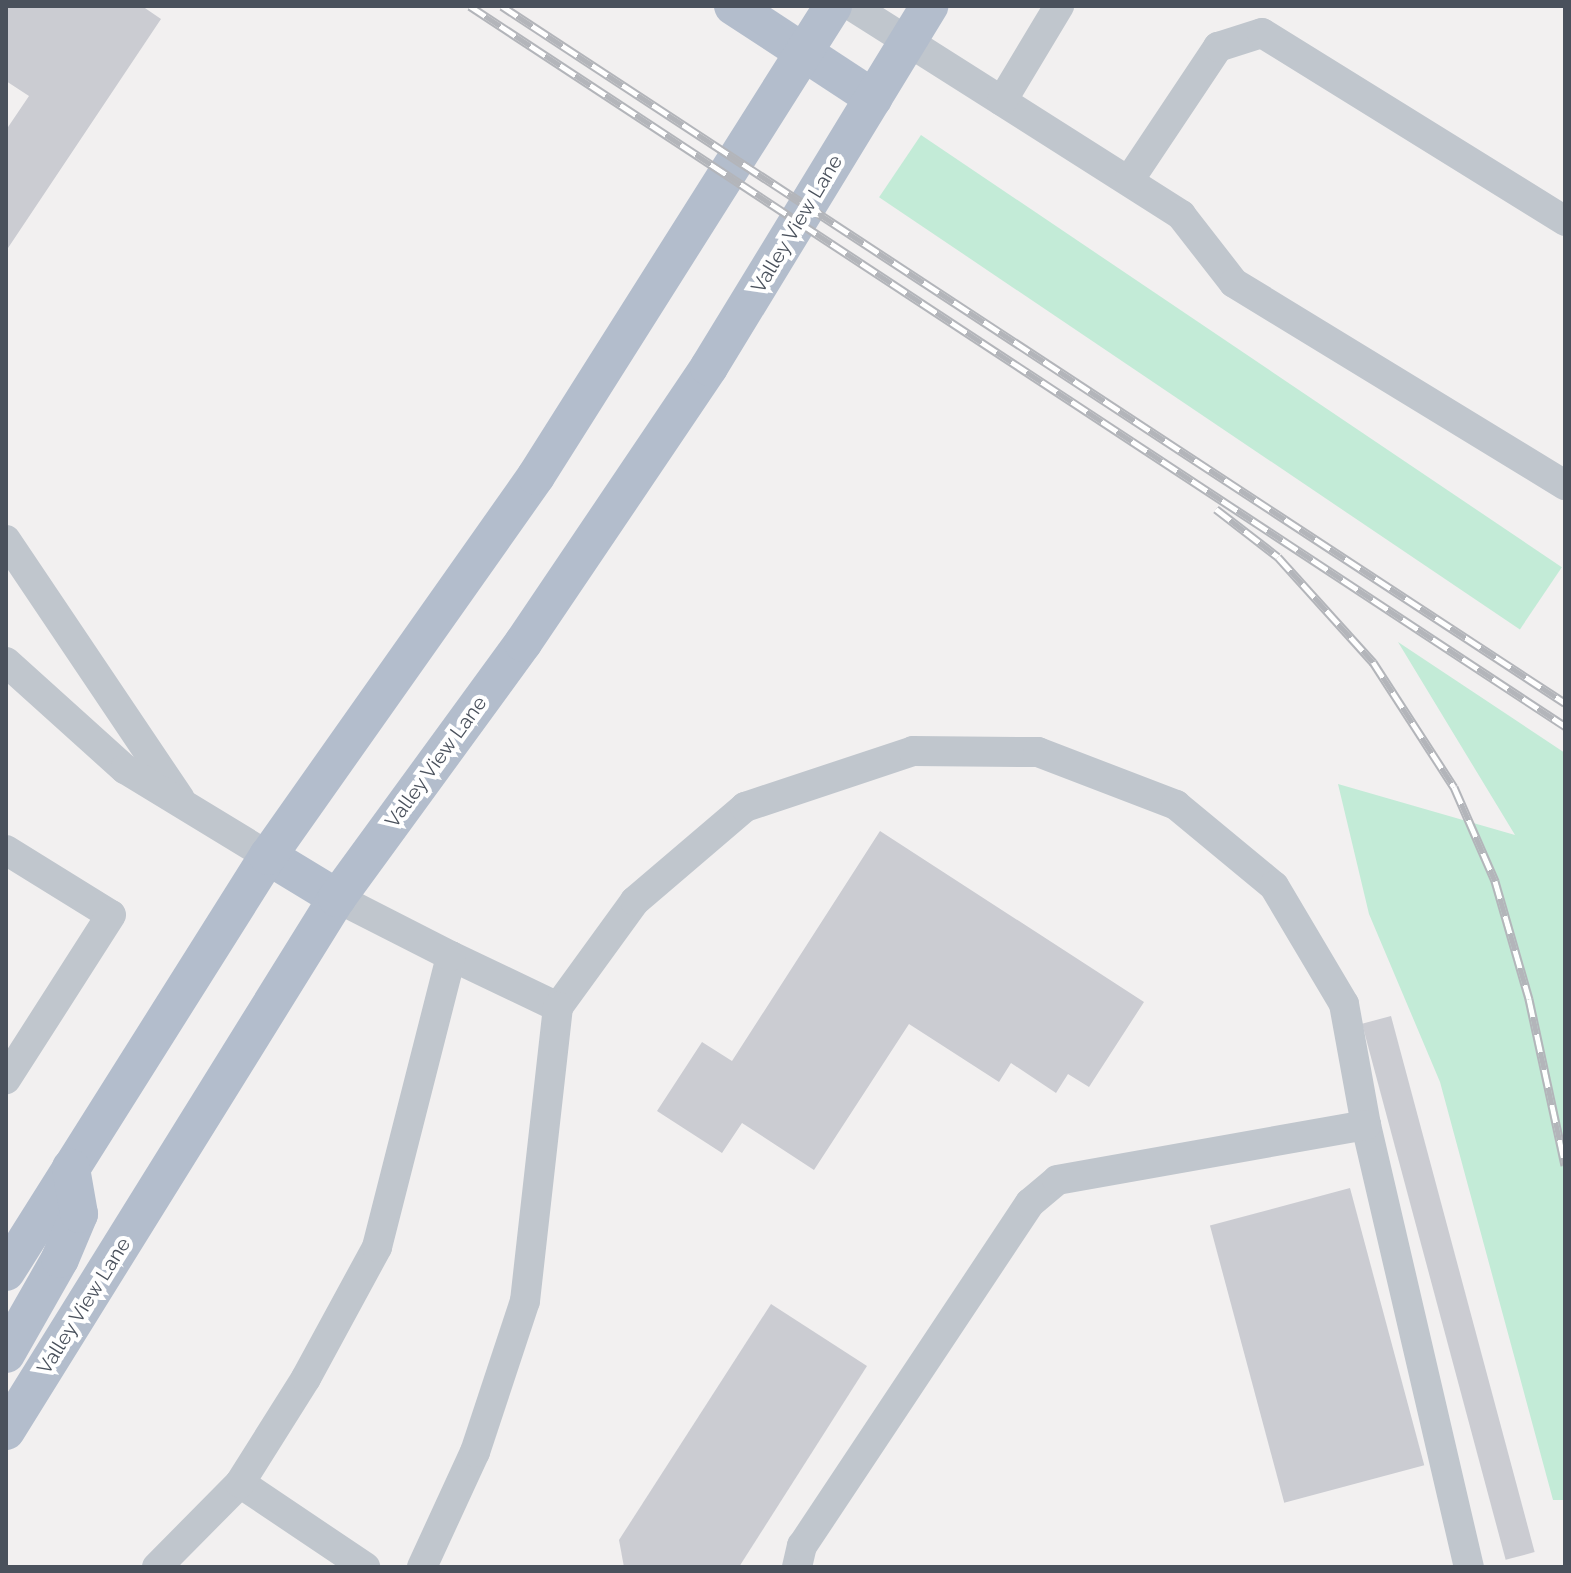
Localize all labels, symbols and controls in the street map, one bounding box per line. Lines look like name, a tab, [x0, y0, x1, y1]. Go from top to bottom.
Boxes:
street label: Valley View Lane	[746, 150, 848, 298]
street label: Valley View Lane	[380, 691, 492, 833]
street label: Valley View Lane	[32, 1232, 136, 1380]

